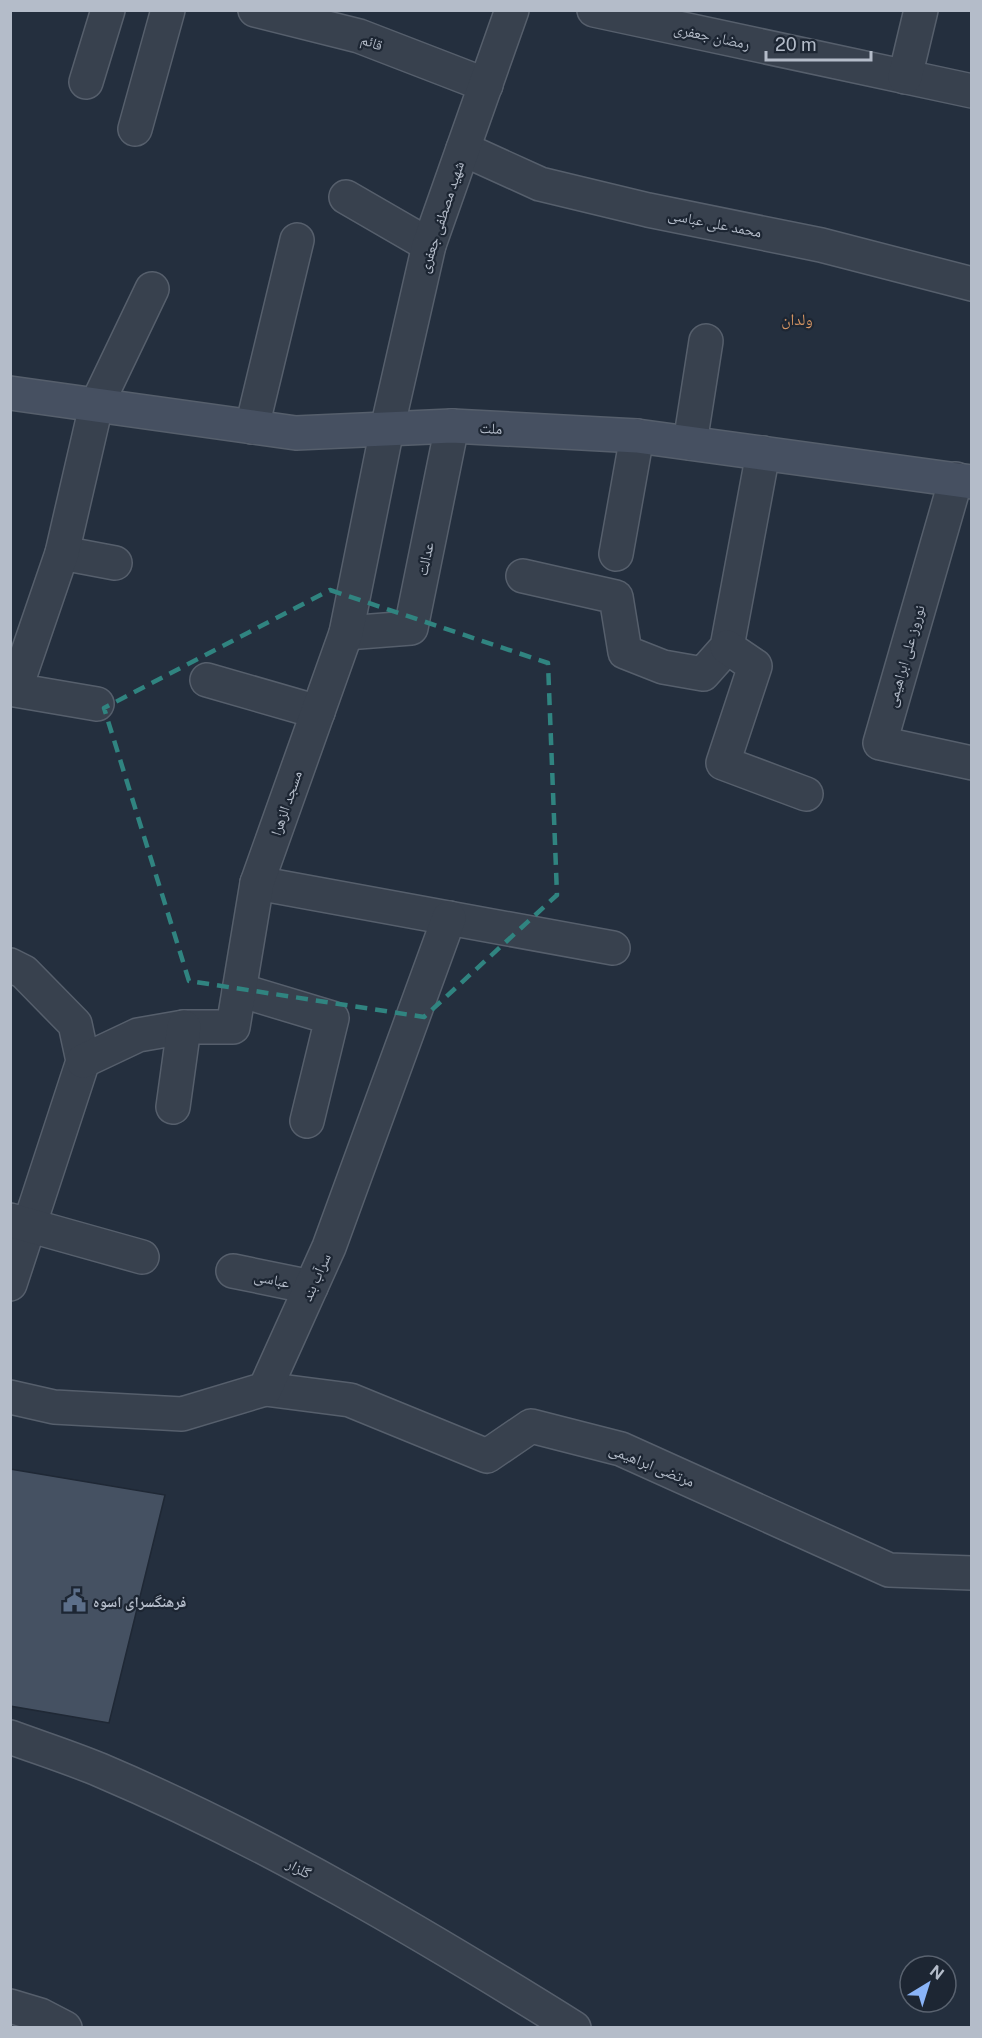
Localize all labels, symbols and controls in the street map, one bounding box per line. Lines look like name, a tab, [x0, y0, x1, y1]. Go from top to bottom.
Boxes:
street label: رمضان جعفری	[672, 20, 752, 54]
scale bar	[766, 24, 871, 62]
street label: قائم	[358, 30, 385, 56]
text: 20 m	[775, 34, 817, 55]
street label: شهید مصطفی جعفری	[415, 159, 469, 276]
street label: محمد علی عباسی	[666, 206, 763, 242]
district label: ولدان	[781, 310, 813, 330]
street label: ملت	[479, 419, 503, 437]
street label: عدالت	[413, 540, 437, 577]
street label: نوروز علی ابراهیمی	[882, 603, 930, 710]
street label: مسجد الزهرا	[267, 768, 306, 838]
street label: سرآب بند	[298, 1250, 335, 1304]
street label: عباسی	[252, 1267, 292, 1293]
street label: مرتضی ابراهیمی	[606, 1440, 697, 1492]
public building icon: فرهنگسرای اسوه	[62, 1588, 88, 1614]
place label: فرهنگسرای اسوه	[93, 1593, 186, 1611]
street label: گلزار	[282, 1854, 315, 1883]
north arrow	[898, 1954, 958, 2014]
text: N	[926, 1961, 948, 1984]

